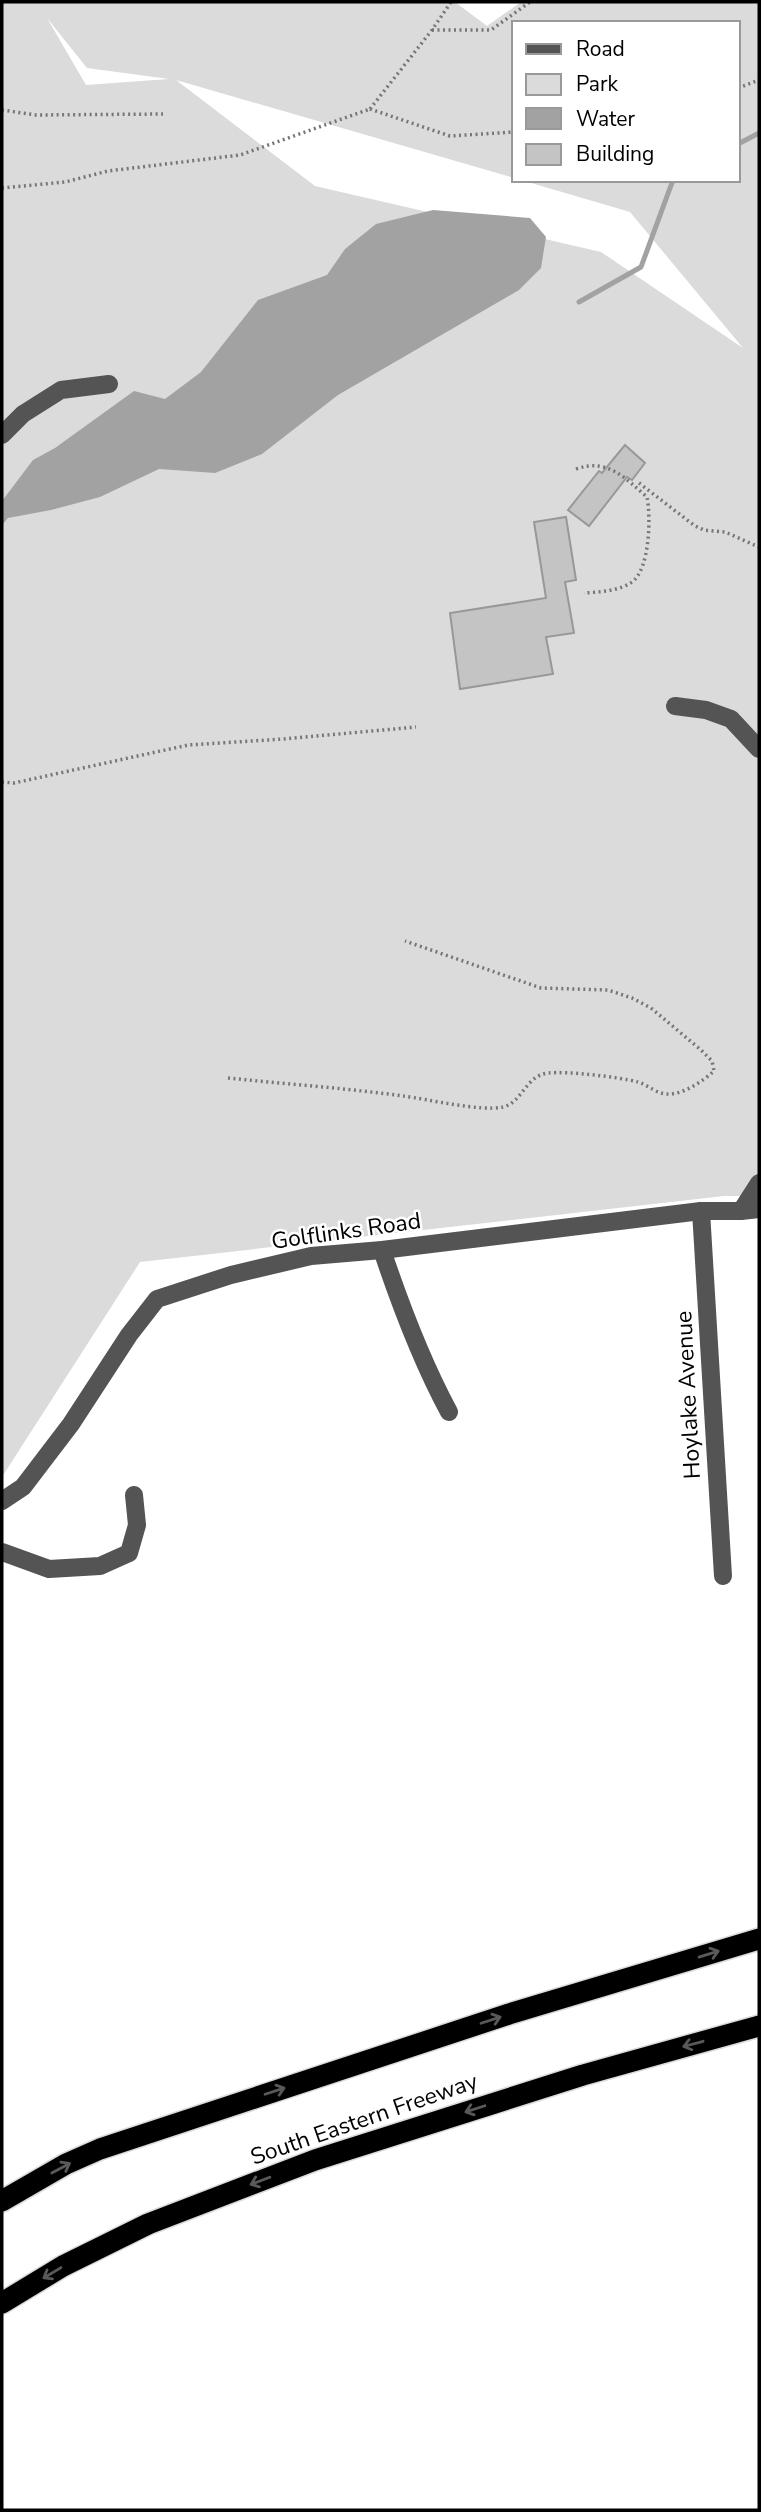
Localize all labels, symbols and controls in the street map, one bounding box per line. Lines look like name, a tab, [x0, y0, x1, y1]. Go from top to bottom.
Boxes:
legend	[512, 21, 740, 182]
text: Road	[576, 35, 625, 63]
text: Park	[576, 70, 618, 98]
text: Water	[576, 105, 635, 133]
text: Building	[576, 140, 654, 168]
street label: Golflinks Road	[269, 1205, 423, 1257]
street label: Hoylake Avenue	[668, 1310, 708, 1480]
one-way arrow	[698, 1947, 720, 1960]
one-way arrow	[480, 2013, 502, 2025]
one-way arrow	[683, 2039, 705, 2052]
street label: South Eastern Freeway	[246, 2065, 482, 2172]
one-way arrow	[264, 2084, 286, 2096]
one-way arrow	[465, 2104, 487, 2116]
one-way arrow	[50, 2160, 71, 2174]
one-way arrow	[249, 2176, 271, 2189]
one-way arrow	[42, 2266, 62, 2280]

